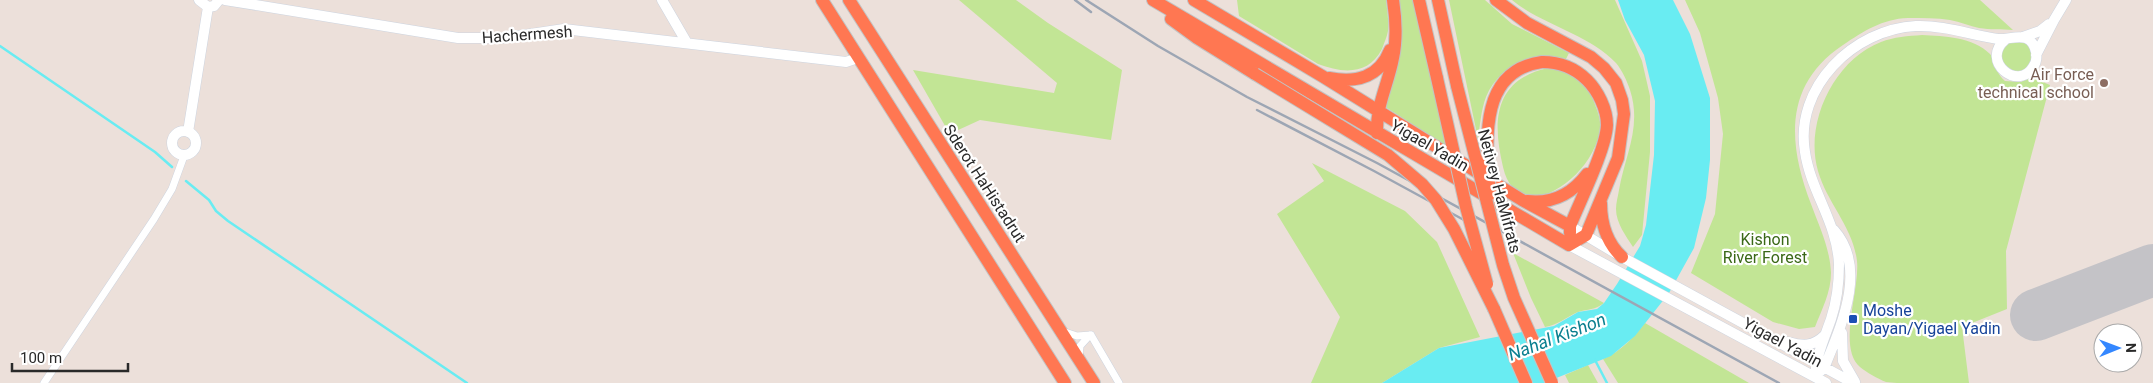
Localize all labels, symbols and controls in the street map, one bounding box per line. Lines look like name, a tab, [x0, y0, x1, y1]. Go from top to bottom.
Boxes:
street label: Hachermesh	[481, 22, 573, 47]
place label: Air Force technical school	[1978, 65, 2094, 102]
marker: Air Force technical school	[2098, 77, 2110, 89]
street label: Yigael Yadin	[1387, 115, 1472, 175]
street label: Sderot HaHistadrut	[939, 121, 1030, 246]
street label: Netivey HaMifrats	[1474, 127, 1525, 255]
park label: Kishon River Forest	[1723, 230, 1807, 267]
place label: Moshe Dayan/Yigael Yadin	[1863, 301, 2001, 338]
water label: Nahal Kishon	[1505, 308, 1609, 365]
marker: Moshe Dayan/Yigael Yadin	[1847, 313, 1859, 325]
street label: Yigael Yadin	[1740, 314, 1826, 371]
north arrow	[2093, 323, 2143, 373]
scale bar	[12, 340, 129, 372]
text: N	[2123, 343, 2139, 353]
text: 100 m	[20, 349, 62, 367]

